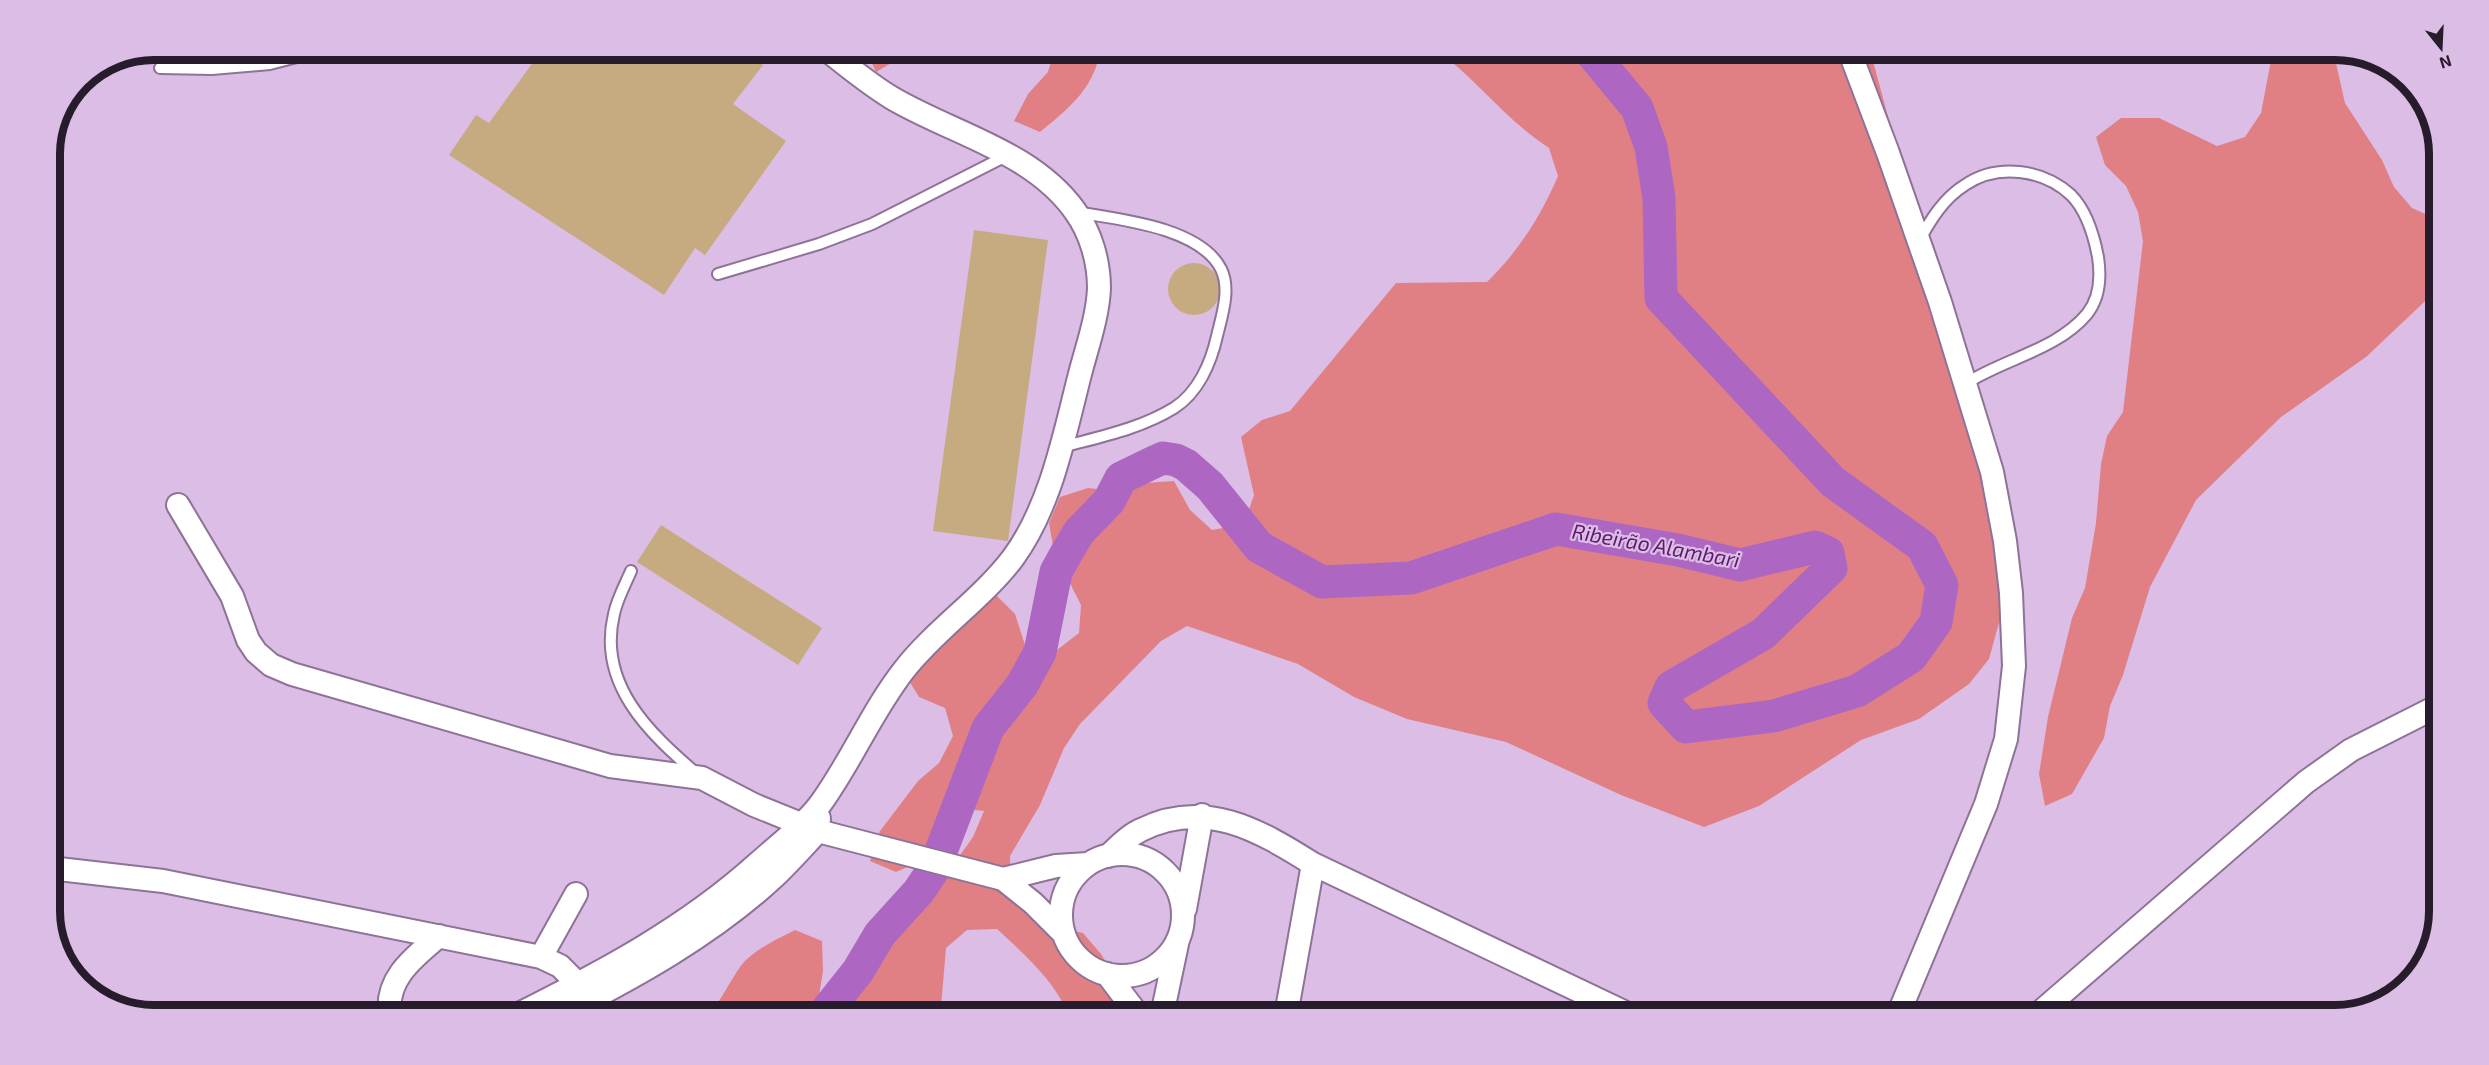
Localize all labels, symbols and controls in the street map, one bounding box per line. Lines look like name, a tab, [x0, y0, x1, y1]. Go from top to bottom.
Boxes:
north arrow	[2411, 18, 2471, 78]
text: N	[2437, 52, 2454, 74]
water label: Ribeirão Alambari	[1570, 517, 1742, 572]

